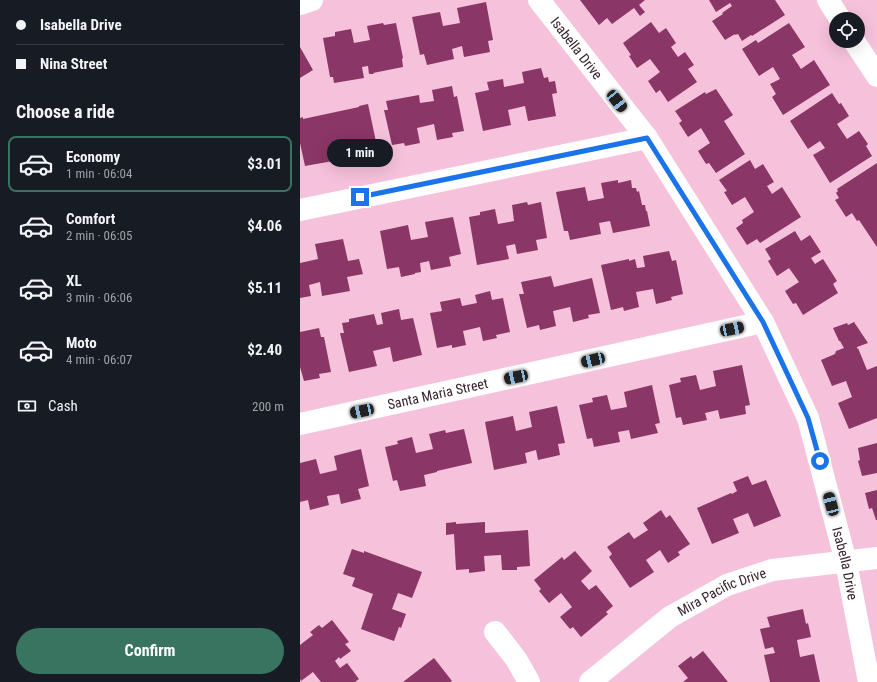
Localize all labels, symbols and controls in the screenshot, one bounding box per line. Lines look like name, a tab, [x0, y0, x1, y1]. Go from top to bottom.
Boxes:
map controls	[829, 12, 865, 48]
button: locate	[829, 12, 865, 48]
street label: Isabella Drive	[547, 14, 606, 83]
text: Isabella Drive	[40, 16, 122, 34]
text: Nina Street	[40, 55, 107, 73]
car	[605, 88, 629, 114]
text: Choose a ride	[16, 101, 115, 122]
callout: 1 min	[327, 139, 393, 167]
text: 1 min	[346, 145, 374, 160]
icon: car	[18, 146, 54, 182]
text: Economy	[66, 148, 120, 166]
text: $3.01	[247, 155, 282, 173]
text: 1 min · 06:04	[66, 166, 132, 181]
route end	[351, 188, 369, 206]
icon: car	[18, 208, 54, 244]
text: Comfort	[66, 210, 115, 228]
text: $4.06	[247, 217, 282, 235]
text: 2 min · 06:05	[66, 228, 132, 243]
icon: car	[18, 270, 54, 306]
text: XL	[66, 272, 82, 290]
text: $5.11	[247, 279, 282, 297]
text: 3 min · 06:06	[66, 290, 132, 305]
car	[719, 321, 745, 337]
icon: car	[18, 332, 54, 368]
text: Moto	[66, 334, 97, 352]
text: $2.40	[247, 341, 282, 359]
car	[580, 351, 606, 369]
text: 4 min · 06:07	[66, 352, 132, 367]
car	[503, 369, 529, 385]
street label: Santa Maria Street	[386, 375, 489, 412]
icon: cash	[16, 395, 38, 417]
text: Cash	[48, 397, 78, 415]
text: 200 m	[252, 399, 284, 414]
car	[349, 403, 375, 419]
route start	[811, 452, 829, 470]
car	[822, 491, 840, 517]
street label: Isabella Drive	[829, 525, 861, 602]
street label: Mira Pacific Drive	[675, 564, 769, 619]
button: Confirm	[16, 628, 284, 674]

